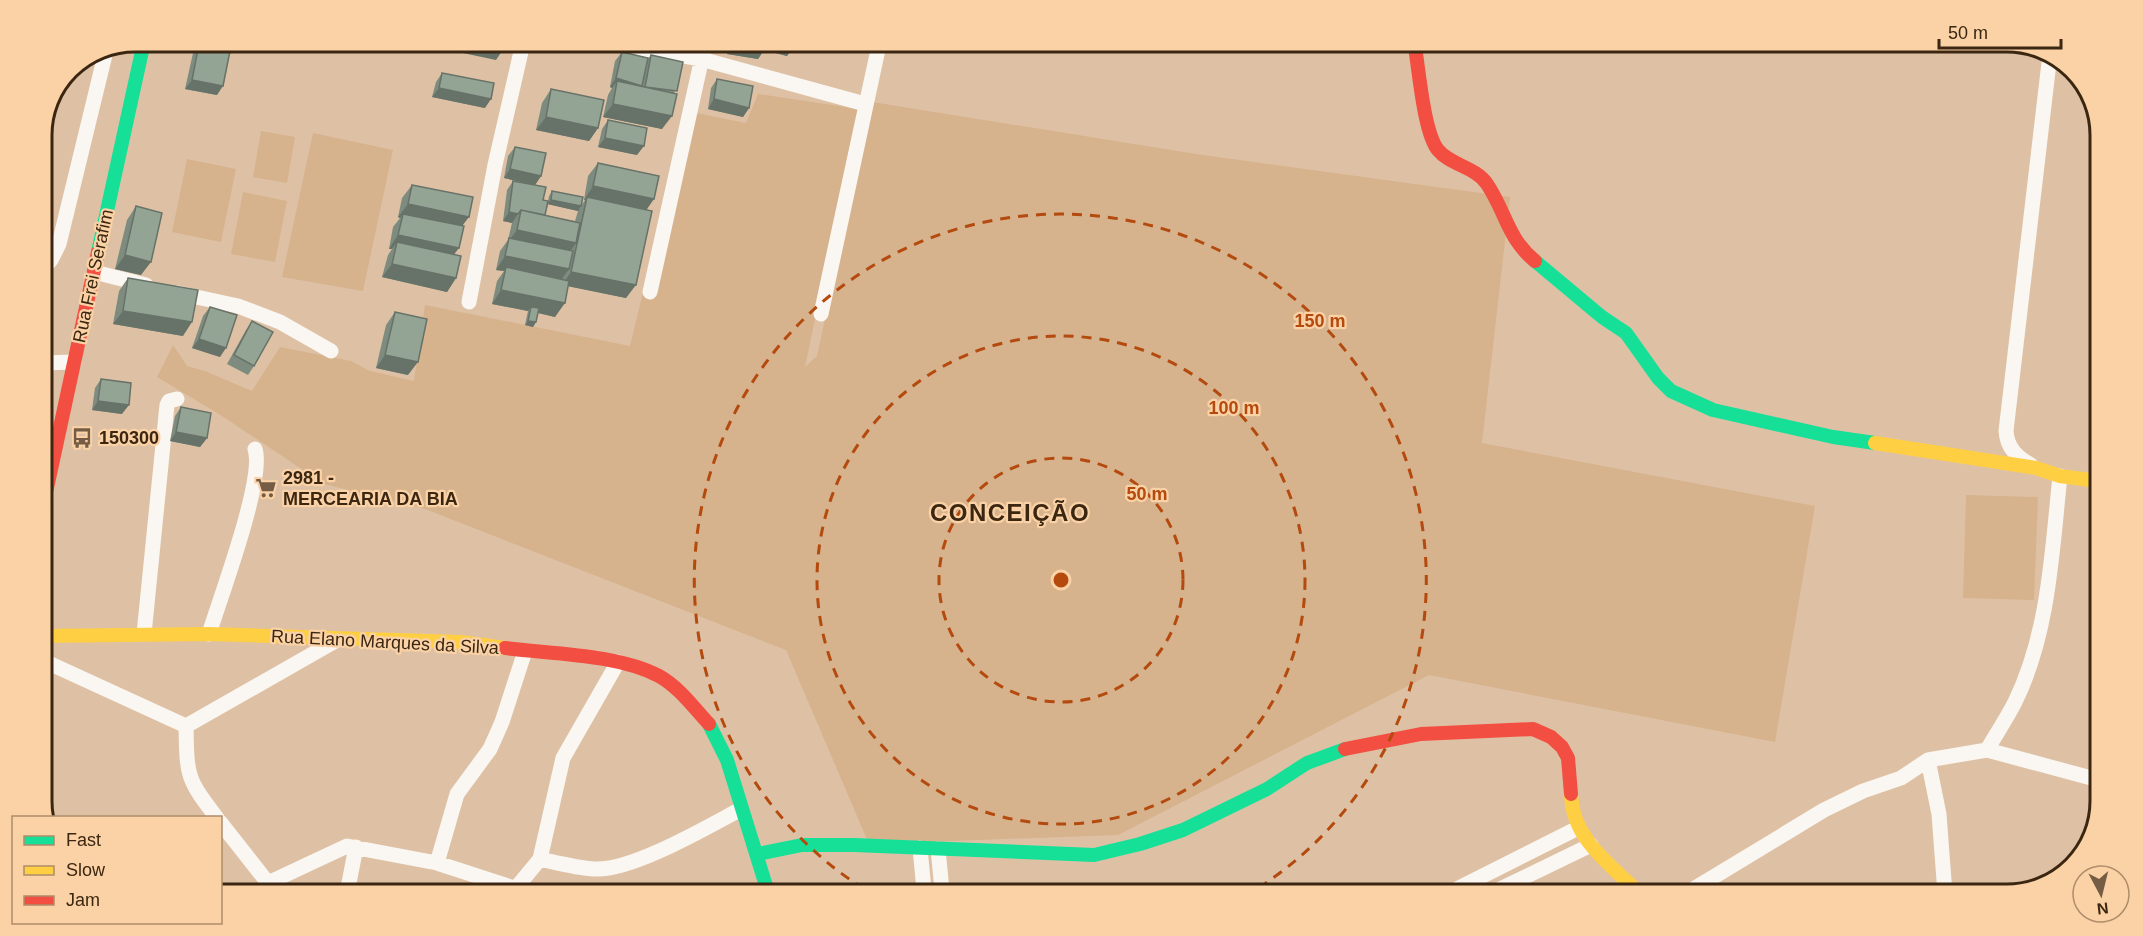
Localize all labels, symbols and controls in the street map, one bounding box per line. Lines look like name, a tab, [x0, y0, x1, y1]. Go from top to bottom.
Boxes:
scale bar	[1939, 12, 2060, 50]
text: 50 m	[1948, 23, 1988, 43]
street label: Rua Frei Serafim	[69, 207, 117, 345]
text: 150 m	[1294, 311, 1346, 331]
text: 100 m	[1208, 398, 1260, 418]
bus stop icon: 150300	[70, 426, 94, 450]
place label: 150300	[99, 428, 159, 448]
place label: 2981 - MERCEARIA DA BIA	[283, 468, 458, 509]
supermarket icon: 2981 - MERCEARIA DA BIA	[254, 476, 278, 500]
text: 50 m	[1126, 484, 1168, 504]
district label: CONCEIÇÃO	[930, 499, 1090, 526]
centre of rings	[1051, 570, 1071, 590]
street label: Rua Elano Marques da Silva	[271, 626, 500, 658]
legend	[12, 816, 222, 924]
text: Fast	[66, 830, 101, 850]
text: Slow	[66, 860, 106, 880]
north arrow	[2071, 864, 2131, 924]
text: Jam	[66, 890, 100, 910]
text: N	[2096, 899, 2110, 918]

